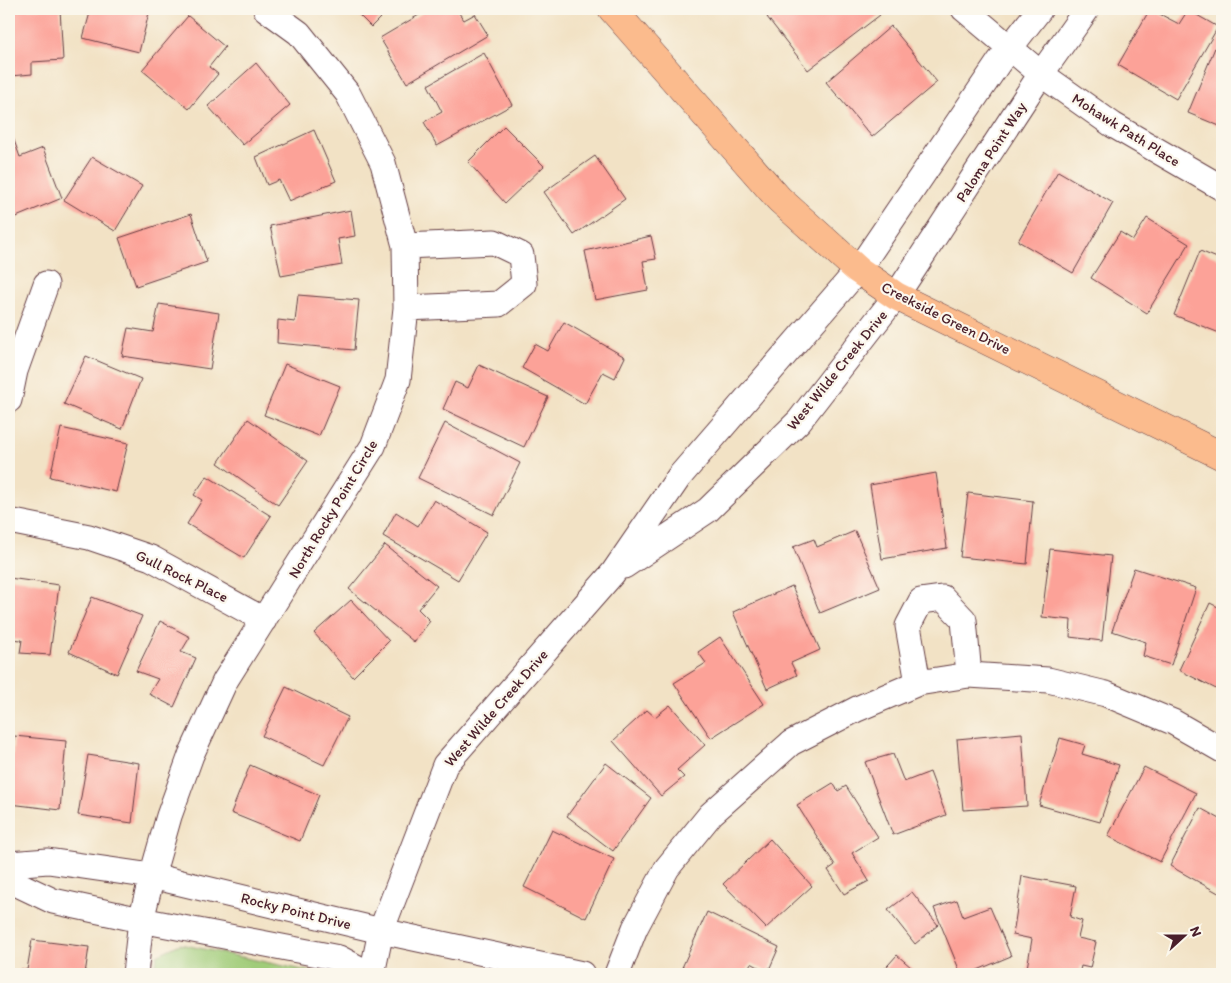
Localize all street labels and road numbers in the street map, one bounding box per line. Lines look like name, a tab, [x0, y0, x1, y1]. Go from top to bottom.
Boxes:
street label: Mohawk Path Place	[1069, 89, 1183, 171]
street label: Paloma Point Way	[952, 99, 1030, 205]
street label: Creekside Green Drive	[879, 278, 1013, 358]
street label: West Wilde Creek Drive	[783, 306, 891, 434]
street label: North Rocky Point Circle	[284, 436, 382, 582]
street label: Gull Rock Place	[133, 546, 231, 606]
street label: West Wilde Creek Drive	[440, 646, 552, 770]
street label: Rocky Point Drive	[239, 889, 353, 933]

